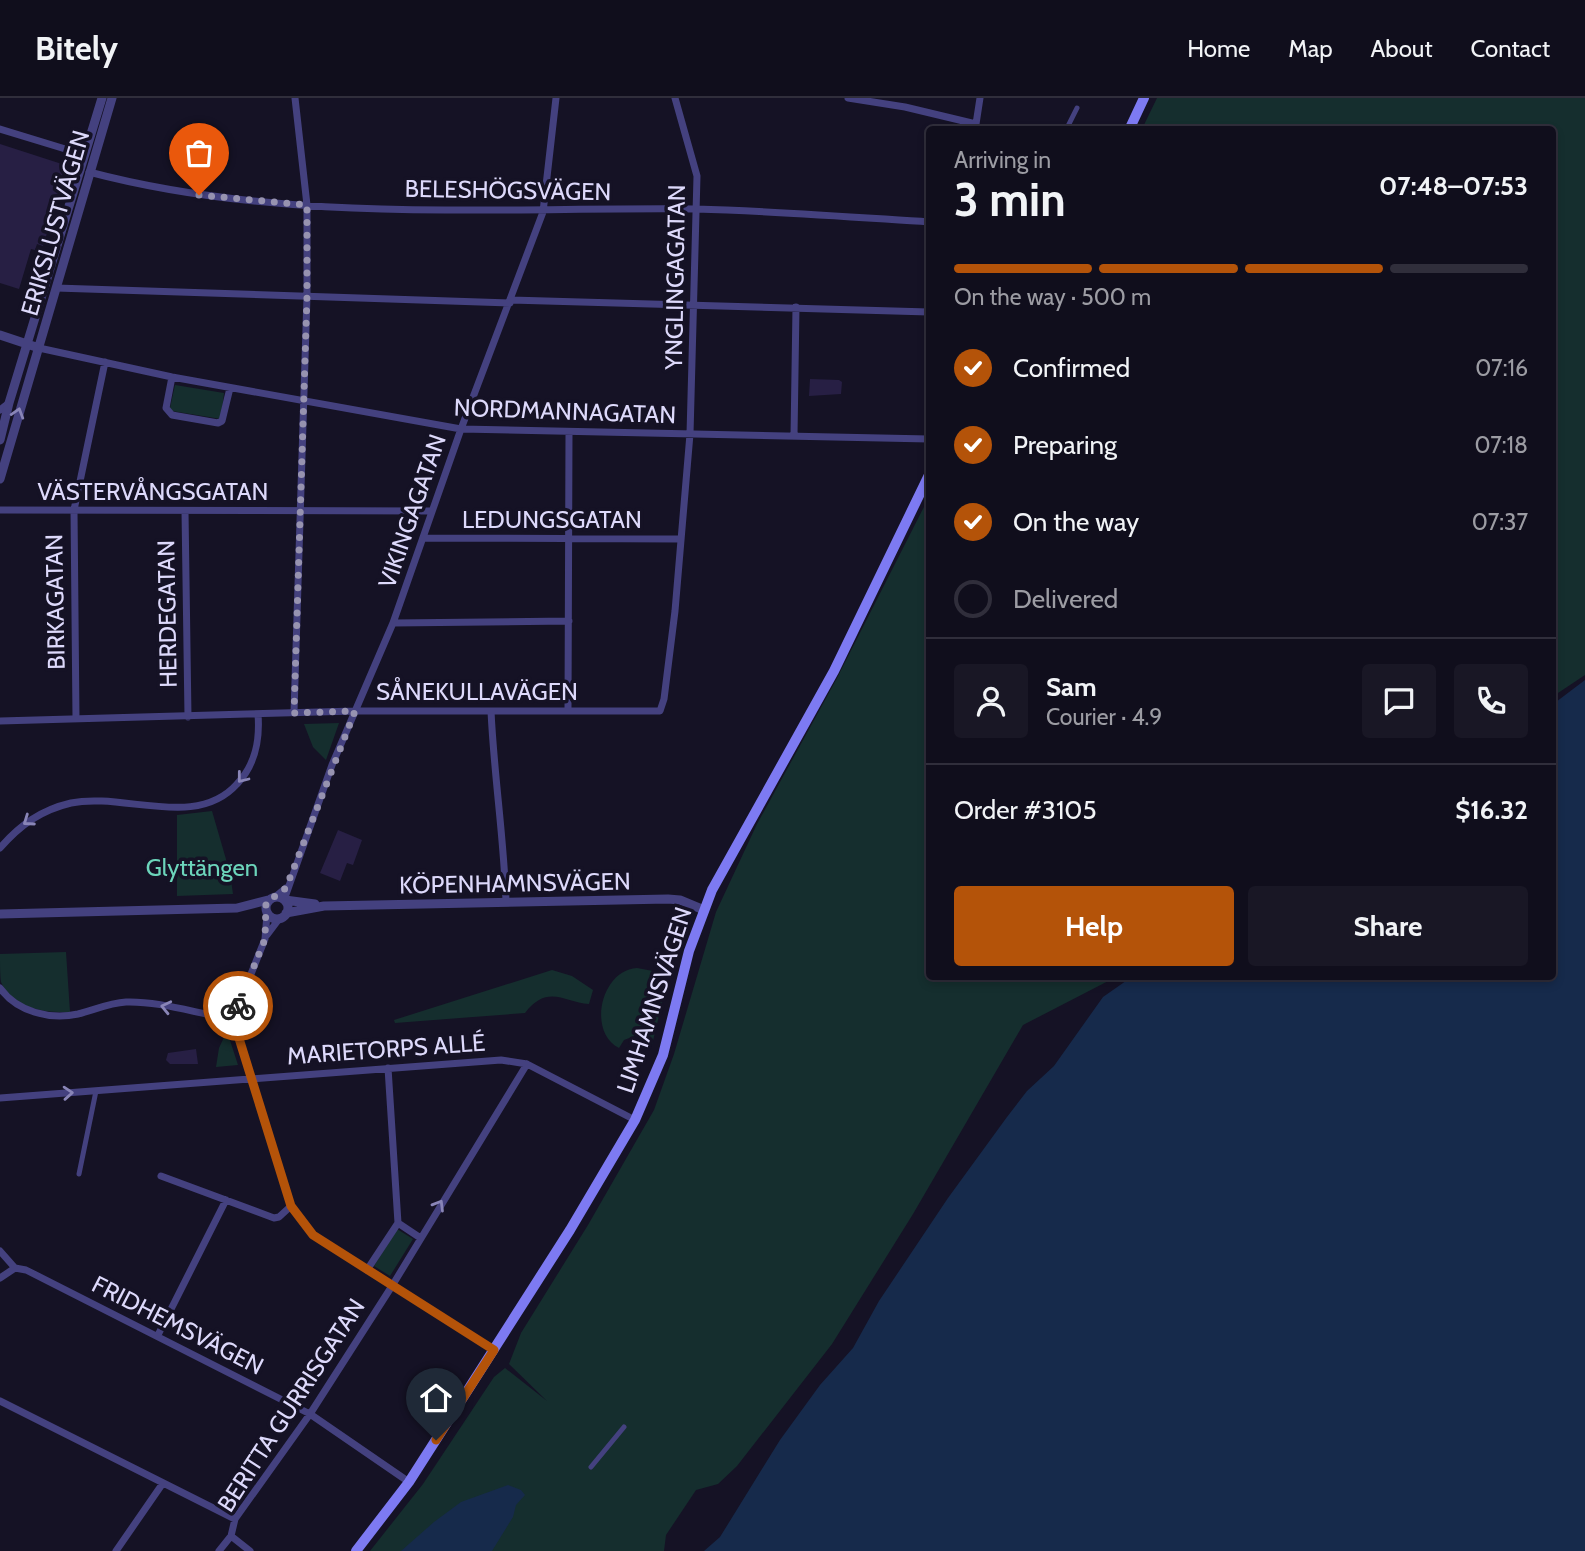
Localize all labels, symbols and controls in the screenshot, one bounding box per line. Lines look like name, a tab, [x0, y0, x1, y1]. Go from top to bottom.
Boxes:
text: Bitely	[35, 28, 118, 68]
text: Home	[1187, 34, 1250, 63]
text: Map	[1288, 34, 1333, 63]
text: About	[1371, 34, 1433, 63]
text: Contact	[1471, 34, 1550, 63]
pin	[169, 123, 229, 195]
street label: ERIKSLUSTVÄGEN	[15, 127, 95, 319]
icon: bag	[180, 134, 218, 172]
text: Arriving in	[954, 146, 1051, 174]
text: 07:48–07:53	[1379, 170, 1528, 202]
text: 3 min	[954, 172, 1066, 228]
street label: BELESHÖGSVÄGEN	[404, 174, 612, 206]
street label: YNGLINGAGATAN	[659, 184, 691, 371]
text: On the way · 500 m	[954, 283, 1151, 311]
icon: check	[954, 349, 992, 387]
text: Confirmed	[1013, 352, 1130, 384]
text: 07:16	[1475, 354, 1528, 382]
street label: NORDMANNAGATAN	[453, 393, 677, 429]
one-way arrow	[10, 408, 25, 420]
icon: check	[954, 426, 992, 464]
text: Preparing	[1013, 429, 1117, 461]
street label: VIKINGAGATAN	[372, 430, 452, 592]
text: 07:18	[1474, 431, 1528, 459]
street label: VÄSTERVÅNGSGATAN	[38, 477, 268, 506]
icon: check	[954, 503, 992, 541]
street label: LEDUNGSGATAN	[462, 505, 642, 534]
text: On the way	[1013, 506, 1139, 538]
text: 07:37	[1472, 508, 1528, 536]
street label: BIRKAGATAN	[39, 534, 71, 670]
street label: HERDEGATAN	[151, 540, 183, 688]
text: Delivered	[1013, 583, 1118, 615]
button: person	[954, 664, 1028, 738]
button: chat	[1362, 664, 1436, 738]
button: phone	[1454, 664, 1528, 738]
text: Sam	[1046, 671, 1097, 703]
street label: SÅNEKULLAVÄGEN	[376, 677, 578, 706]
text: Courier · 4.9	[1046, 703, 1162, 731]
one-way arrow	[237, 771, 250, 783]
text: Order #3105	[954, 794, 1097, 826]
text: $16.32	[1455, 794, 1528, 826]
one-way arrow	[23, 813, 36, 825]
park label: Glyttängen	[146, 853, 258, 882]
street label: KÖPENHAMNSVÄGEN	[399, 866, 631, 900]
button: Help	[954, 886, 1234, 966]
button: Share	[1248, 886, 1528, 966]
street label: LIMHAMNSVÄGEN	[610, 903, 698, 1097]
courier	[203, 971, 273, 1041]
icon: bike	[219, 987, 257, 1025]
one-way arrow	[160, 1001, 172, 1015]
street label: MARIETORPS ALLÉ	[286, 1028, 486, 1070]
one-way arrow	[63, 1086, 74, 1101]
one-way arrow	[431, 1200, 444, 1213]
street label: FRIDHEMSVÄGEN	[87, 1269, 269, 1381]
street label: BERITTA GURRISGATAN	[211, 1293, 371, 1517]
pin	[406, 1368, 466, 1440]
icon: home	[417, 1379, 455, 1417]

